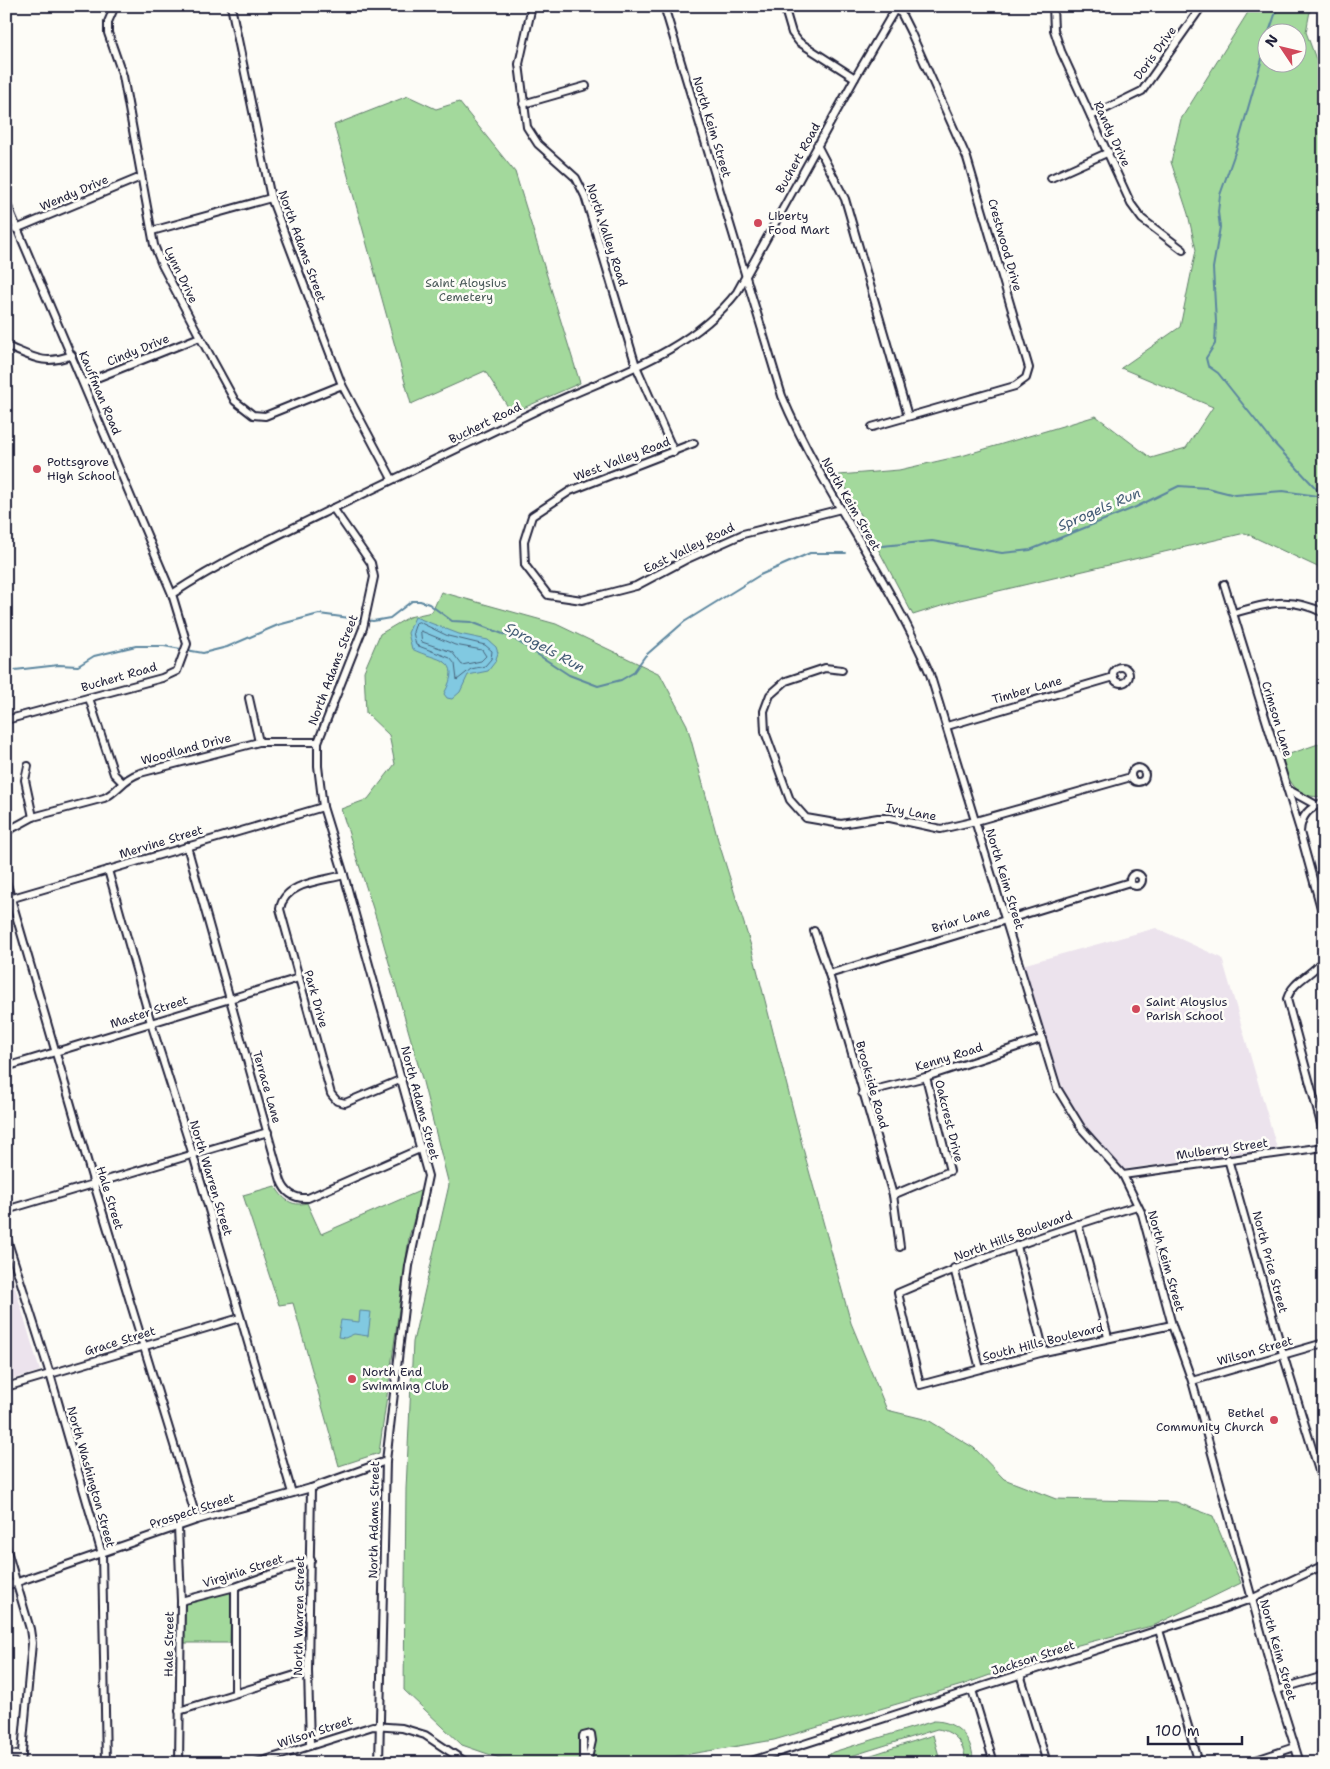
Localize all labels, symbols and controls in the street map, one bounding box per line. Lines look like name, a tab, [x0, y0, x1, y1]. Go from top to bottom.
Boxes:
north arrow	[1258, 22, 1308, 72]
street label: Doris Drive	[1130, 23, 1180, 83]
text: N	[1261, 31, 1282, 50]
street label: North Keim Street	[689, 74, 735, 180]
street label: Randy Drive	[1090, 99, 1134, 170]
street label: Buchert Road	[772, 120, 824, 196]
street label: Wendy Drive	[37, 171, 111, 215]
street label: North Valley Road	[583, 181, 631, 289]
street label: North Adams Street	[274, 188, 330, 304]
street label: Crestwood Drive	[984, 197, 1026, 293]
place label: Liberty Food Mart	[768, 208, 830, 238]
marker: Liberty Food Mart	[752, 217, 764, 229]
street label: Lynn Drive	[160, 244, 202, 306]
park label: Saint Aloysius Cemetery	[425, 275, 507, 305]
street label: Cindy Drive	[105, 330, 172, 370]
street label: Kauffman Road	[75, 349, 125, 438]
street label: Buchert Road	[446, 398, 524, 447]
street label: West Valley Road	[571, 433, 673, 485]
place label: Pottsgrove High School	[47, 454, 116, 484]
street label: North Keim Street	[818, 455, 884, 553]
marker: Pottsgrove High School	[31, 463, 43, 475]
water label: Sprogels Run	[1055, 483, 1143, 535]
street label: East Valley Road	[641, 519, 737, 577]
street label: North Adams Street	[304, 612, 362, 728]
water label: Sprogels Run	[502, 618, 588, 676]
street label: Buchert Road	[79, 658, 159, 695]
street label: Timber Lane	[990, 672, 1064, 708]
street label: Crimson Lane	[1258, 679, 1296, 759]
street label: Woodland Drive	[139, 729, 233, 769]
street label: Ivy Lane	[884, 800, 938, 824]
street label: Mervine Street	[117, 822, 205, 862]
street label: North Keim Street	[982, 826, 1028, 932]
street label: Briar Lane	[930, 903, 992, 937]
street label: Park Drive	[300, 968, 332, 1030]
street label: Master Street	[108, 992, 190, 1032]
place label: Saint Aloysius Parish School	[1146, 994, 1228, 1024]
marker: Saint Aloysius Parish School	[1130, 1003, 1142, 1015]
street label: Brookside Road	[852, 1039, 892, 1131]
street label: Kenny Road	[913, 1039, 985, 1075]
street label: North Adams Street	[397, 1044, 443, 1162]
street label: Terrace Lane	[249, 1049, 285, 1125]
street label: Oakcrest Drive	[931, 1078, 967, 1164]
street label: North Warren Street	[186, 1118, 236, 1238]
street label: Mulberry Street	[1175, 1135, 1269, 1163]
street label: Hale Street	[93, 1164, 127, 1232]
street label: North Hills Boulevard	[952, 1207, 1075, 1265]
street label: North Keim Street	[1144, 1208, 1188, 1314]
street label: North Price Street	[1249, 1209, 1291, 1315]
street label: South Hills Boulevard	[981, 1319, 1106, 1365]
street label: Grace Street	[83, 1323, 157, 1359]
street label: Wilson Street	[1215, 1333, 1295, 1369]
place label: North End Swimming Club	[362, 1364, 449, 1394]
marker: North End Swimming Club	[346, 1373, 358, 1385]
street label: North Washington Street	[63, 1405, 119, 1549]
place label: Bethel Community Church	[1156, 1405, 1264, 1435]
marker: Bethel Community Church	[1268, 1414, 1280, 1426]
street label: North Adams Street	[365, 1461, 383, 1579]
street label: Prospect Street	[147, 1490, 237, 1532]
street label: Virginia Street	[201, 1550, 285, 1592]
street label: North Warren Street	[290, 1556, 308, 1676]
street label: North Keim Street	[1256, 1597, 1300, 1703]
street label: Hale Street	[160, 1611, 178, 1677]
street label: Jackson Street	[989, 1637, 1077, 1679]
street label: Wilson Street	[275, 1712, 355, 1752]
scale bar	[1148, 1714, 1241, 1746]
text: 100 m	[1155, 1721, 1200, 1741]

